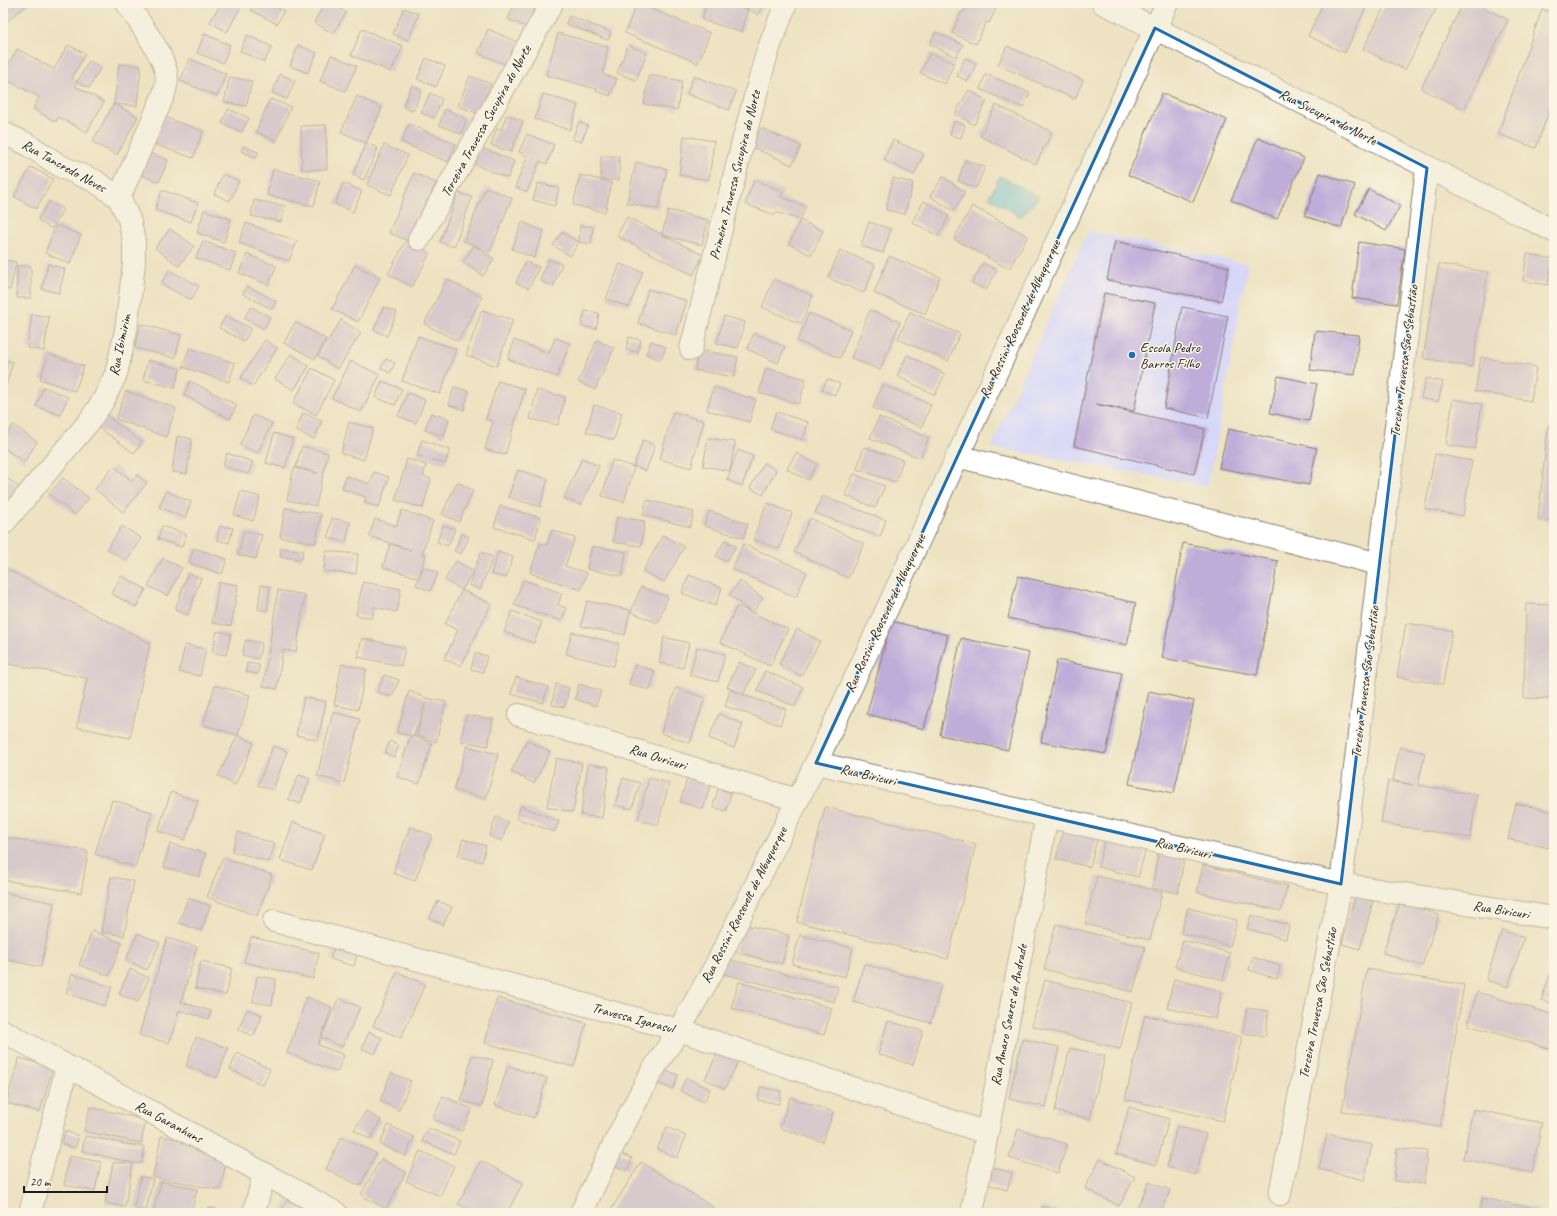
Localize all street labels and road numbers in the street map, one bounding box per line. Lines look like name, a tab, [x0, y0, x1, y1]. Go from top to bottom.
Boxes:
street label: Terceira Travessa Sucupira do Norte	[437, 41, 536, 200]
street label: Rua Sucupira do Norte	[1277, 85, 1381, 149]
street label: Primeira Travessa Sucupira do Norte	[706, 87, 765, 262]
street label: Rua Tancredo Neves	[19, 136, 110, 197]
street label: Rua Rossini Roosevelt de Albuquerque	[976, 236, 1065, 401]
street label: Terceira Travessa São Sebastião	[1386, 283, 1422, 438]
street label: Rua Ibimirim	[105, 312, 135, 377]
street label: Rua Rossini Roosevelt de Albuquerque	[841, 530, 930, 695]
street label: Terceira Travessa São Sebastião	[1347, 604, 1383, 759]
street label: Rua Ouricuri	[627, 740, 691, 774]
street label: Rua Biricuri	[839, 760, 900, 790]
street label: Rua Rossini Roosevelt de Albuquerque	[697, 823, 791, 986]
street label: Rua Biricuri	[1154, 833, 1215, 863]
street label: Rua Biricuri	[1472, 897, 1533, 923]
street label: Terceira Travessa São Sebastião	[1295, 925, 1341, 1080]
street label: Rua Amaro Soares de Andrade	[987, 941, 1031, 1087]
street label: Travessa Igarasul	[590, 999, 678, 1038]
street label: Rua Garanhuns	[132, 1097, 207, 1147]

